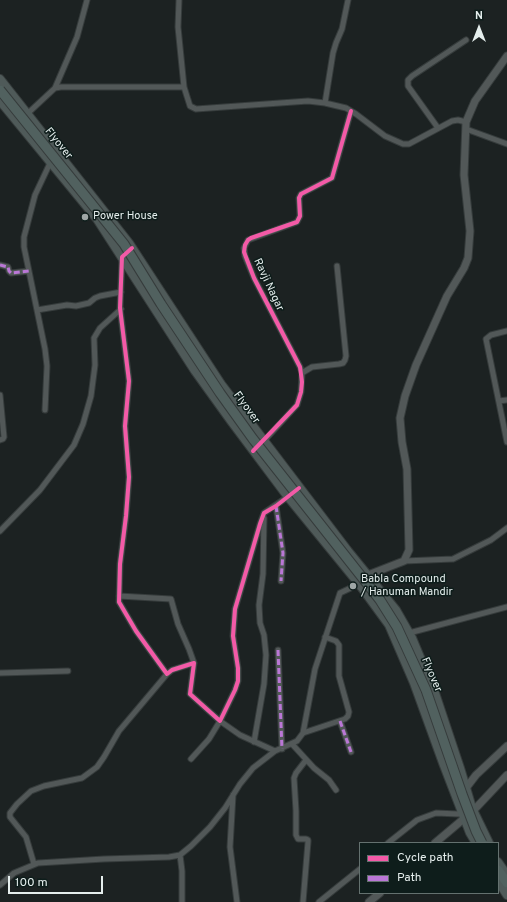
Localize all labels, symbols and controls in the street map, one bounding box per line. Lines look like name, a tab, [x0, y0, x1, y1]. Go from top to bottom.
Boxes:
north arrow	[459, 8, 499, 48]
text: N	[475, 9, 483, 23]
street label: Flyover	[41, 126, 75, 162]
place label: Power House	[93, 210, 158, 224]
marker: Power House	[80, 212, 90, 222]
street label: Ravji Nagar	[250, 257, 286, 313]
street label: Flyover	[230, 389, 262, 427]
place label: Babla Compound / Hanuman Mandir	[361, 573, 453, 599]
marker: Babla Compound / Hanuman Mandir	[348, 581, 358, 591]
street label: Flyover	[418, 655, 444, 695]
legend	[359, 842, 499, 894]
text: Cycle path	[397, 850, 454, 866]
scale bar	[10, 868, 105, 894]
text: Path	[397, 870, 422, 886]
text: 100 m	[15, 875, 48, 891]

